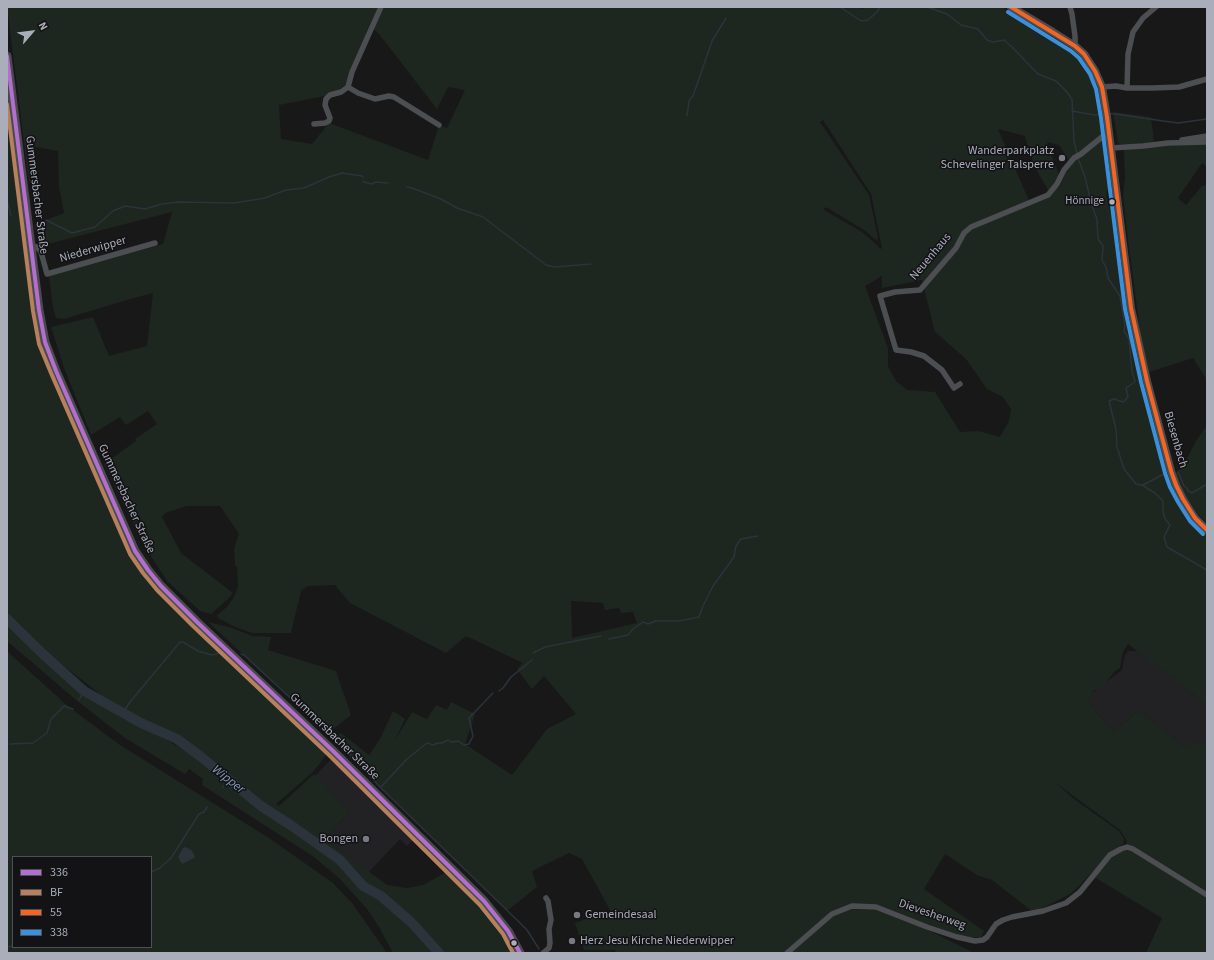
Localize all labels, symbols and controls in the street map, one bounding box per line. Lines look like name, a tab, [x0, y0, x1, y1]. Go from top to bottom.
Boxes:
north arrow	[12, 12, 52, 52]
text: N	[35, 19, 51, 33]
street label: Gummersbacher Straße	[22, 135, 50, 255]
place label: Wanderparkplatz Schevelinger Talsperre	[941, 144, 1054, 172]
marker: Wanderparkplatz Schevelinger Talsperre	[1057, 153, 1067, 163]
place label: Hönnige	[1065, 195, 1104, 209]
marker: Hönnige	[1107, 197, 1117, 207]
street label: Neuenhaus	[907, 231, 955, 283]
street label: Niederwipper	[58, 234, 128, 266]
street label: Biesenbach	[1160, 410, 1190, 470]
street label: Gummersbacher Straße	[94, 442, 158, 556]
street label: Gummersbacher Straße	[286, 691, 382, 783]
water label: Wipper	[208, 762, 248, 798]
place label: Bongen	[319, 832, 358, 846]
marker: Bongen	[361, 834, 371, 844]
legend	[12, 856, 152, 948]
text: 336	[50, 864, 68, 881]
text: BF	[50, 884, 63, 901]
street label: Dievesherweg	[896, 897, 968, 933]
text: 55	[50, 904, 62, 921]
place label: Gemeindesaal	[585, 908, 657, 922]
marker: Gemeindesaal	[572, 910, 582, 920]
text: 338	[50, 924, 68, 941]
place label: Herz Jesu Kirche Niederwipper	[580, 934, 734, 948]
marker: Herz Jesu Kirche Niederwipper	[567, 936, 577, 946]
unlabelled marker	[509, 938, 519, 948]

